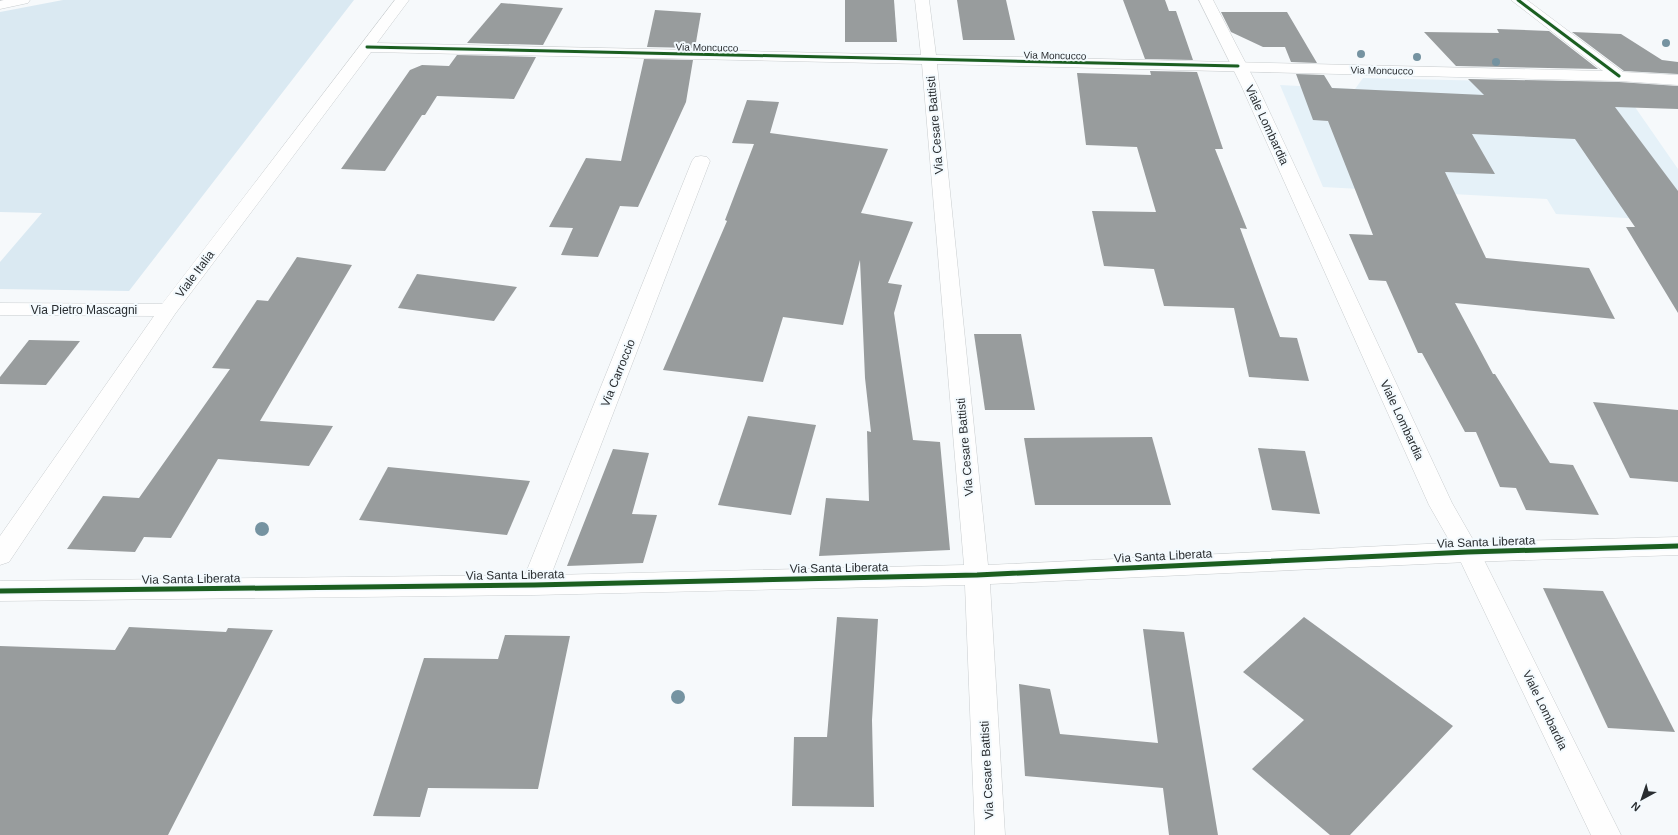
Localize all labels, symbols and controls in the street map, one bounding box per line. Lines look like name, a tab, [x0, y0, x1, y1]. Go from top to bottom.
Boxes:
street label: Via Moncucco	[676, 41, 739, 54]
street label: Via Moncucco	[1024, 49, 1087, 62]
street label: Via Moncucco	[1351, 64, 1414, 77]
street label: Via Cesare Battisti	[924, 75, 946, 175]
street label: Viale Lombardia	[1242, 83, 1292, 167]
street label: Viale Italia	[173, 248, 217, 300]
street label: Via Pietro Mascagni	[31, 303, 137, 317]
street label: Via Carroccio	[598, 337, 638, 409]
street label: Viale Lombardia	[1377, 378, 1427, 462]
street label: Via Cesare Battisti	[954, 397, 976, 497]
street label: Via Santa Liberata	[1437, 533, 1536, 551]
street label: Via Santa Liberata	[1113, 546, 1213, 566]
street label: Via Santa Liberata	[790, 560, 889, 576]
street label: Via Santa Liberata	[466, 567, 565, 583]
street label: Via Santa Liberata	[142, 571, 241, 587]
street label: Viale Lombardia	[1520, 668, 1570, 752]
street label: Via Cesare Battisti	[977, 720, 997, 820]
north arrow	[1622, 779, 1662, 819]
text: N	[1629, 799, 1642, 814]

